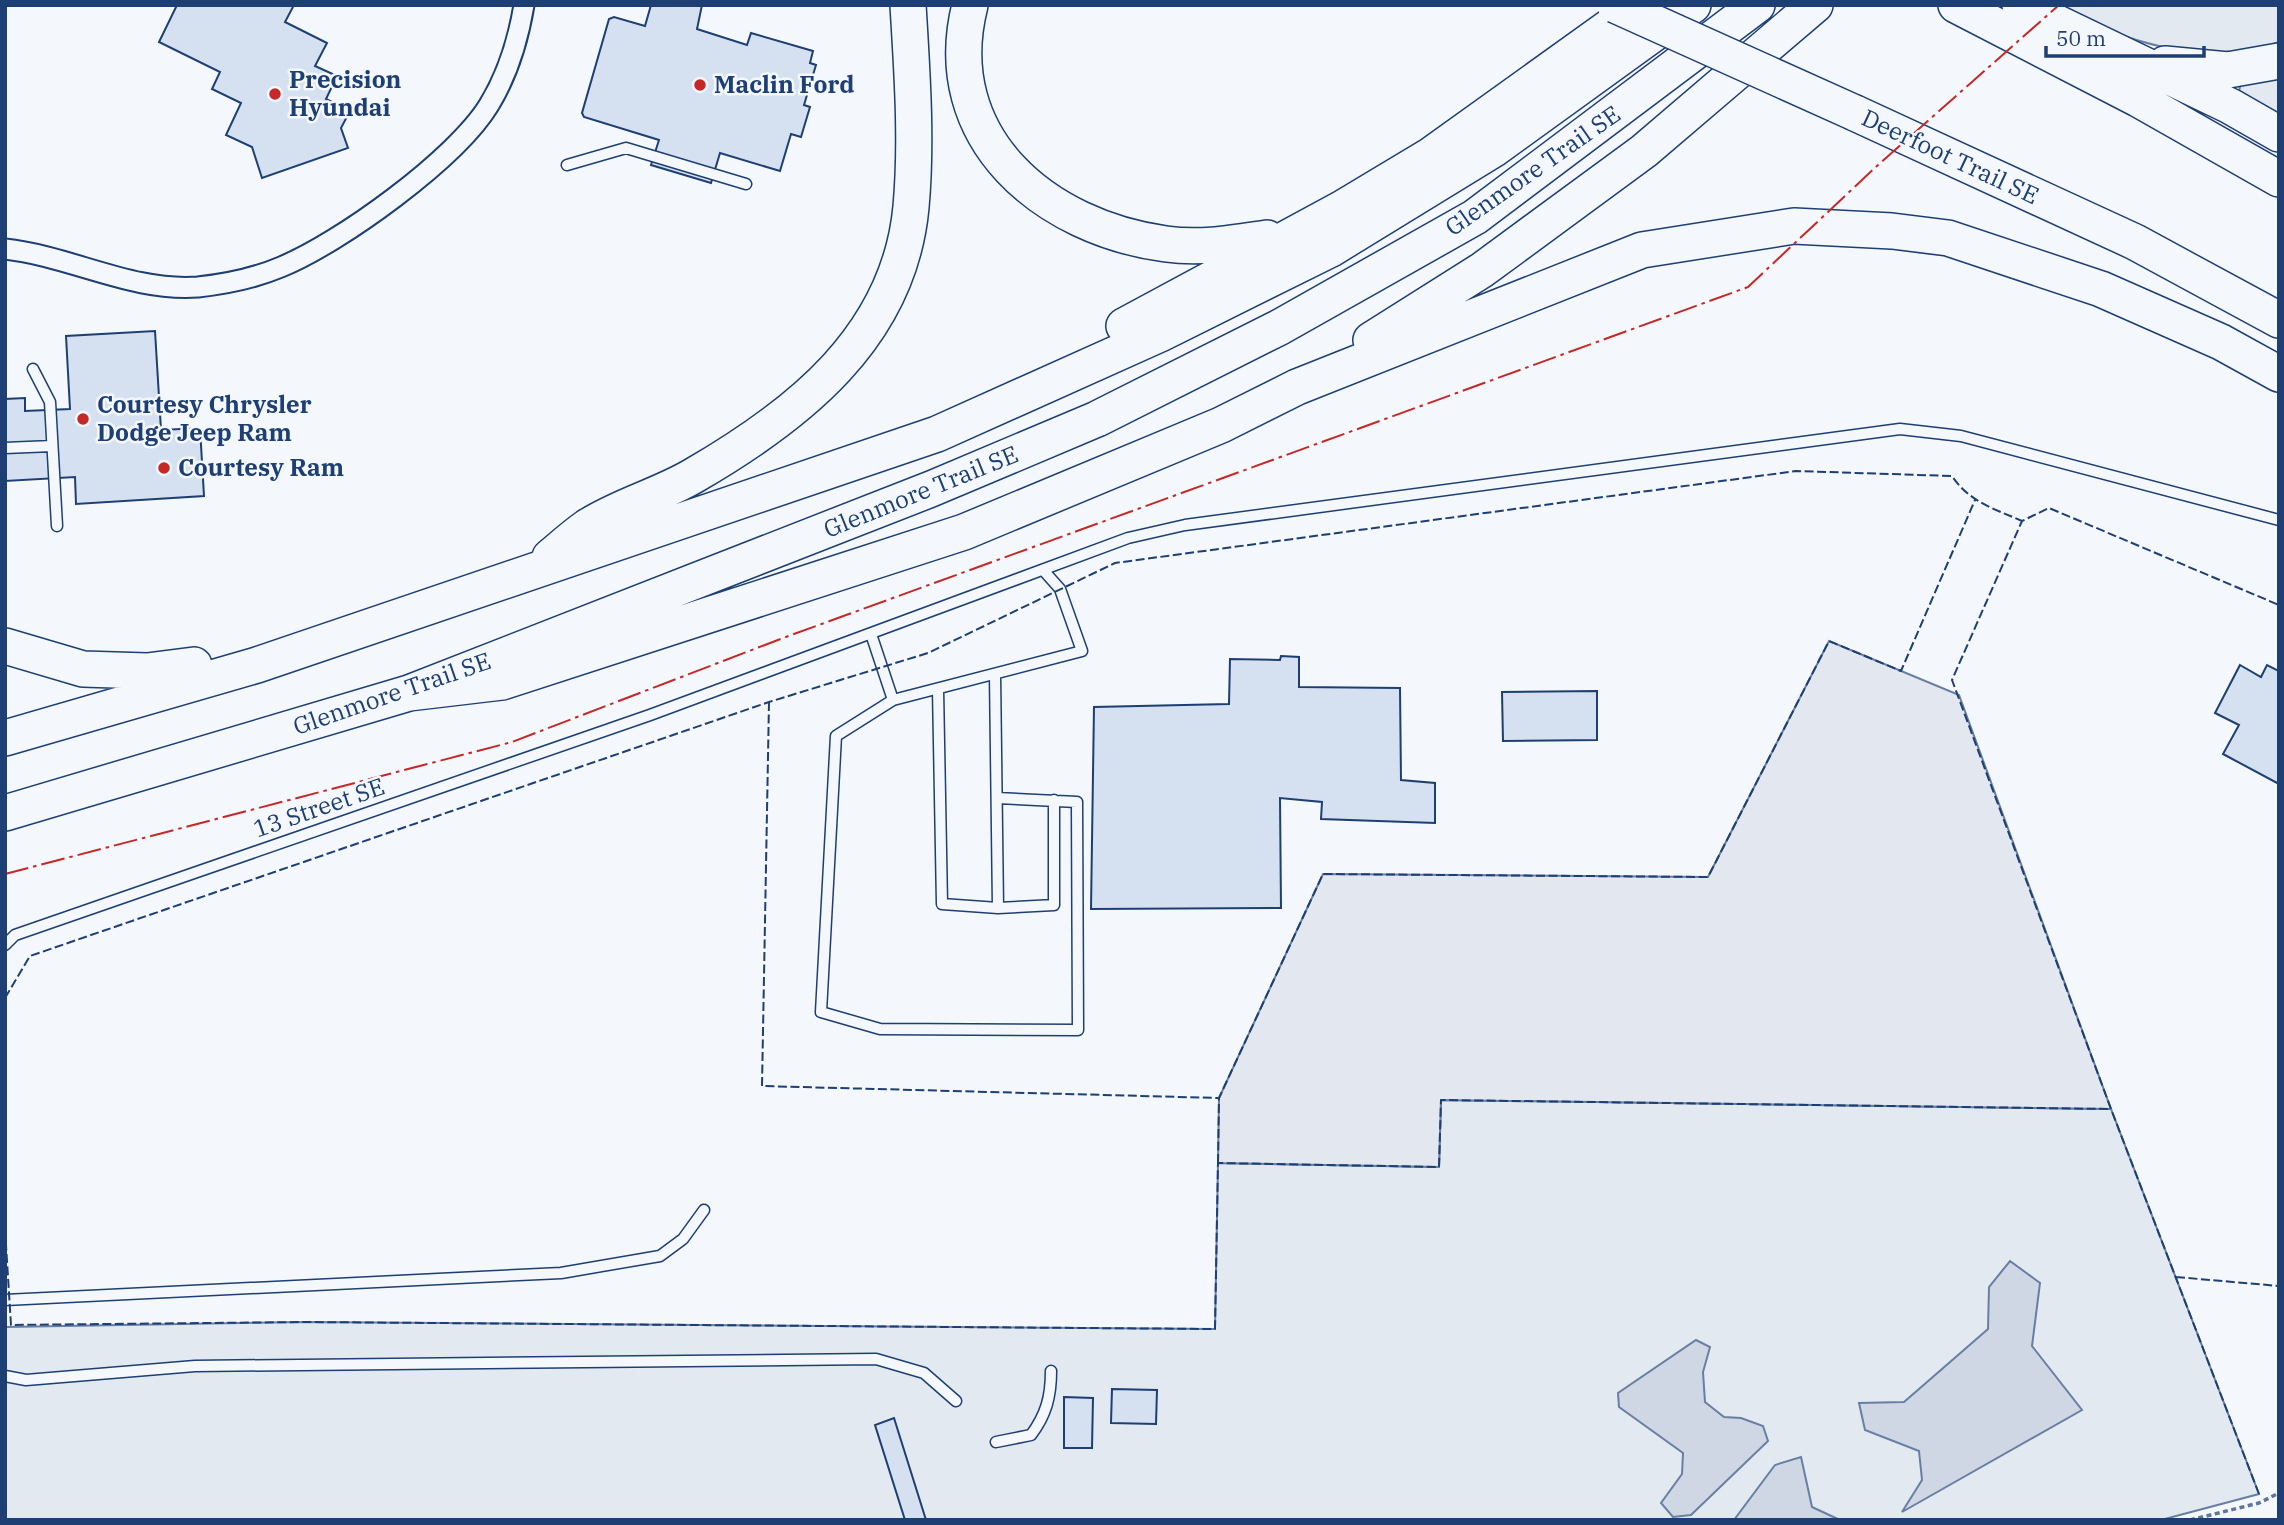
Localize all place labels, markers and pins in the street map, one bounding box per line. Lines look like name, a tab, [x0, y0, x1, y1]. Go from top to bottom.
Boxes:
place label: Precision Hyundai	[289, 63, 402, 123]
place label: Maclin Ford	[714, 68, 854, 100]
marker: Maclin Ford	[692, 77, 708, 93]
marker: Precision Hyundai	[267, 86, 283, 102]
place label: Courtesy Chrysler Dodge Jeep Ram	[97, 388, 312, 448]
marker: Courtesy Chrysler Dodge Jeep Ram	[75, 411, 91, 427]
place label: Courtesy Ram	[178, 451, 344, 483]
marker: Courtesy Ram	[156, 460, 172, 476]

